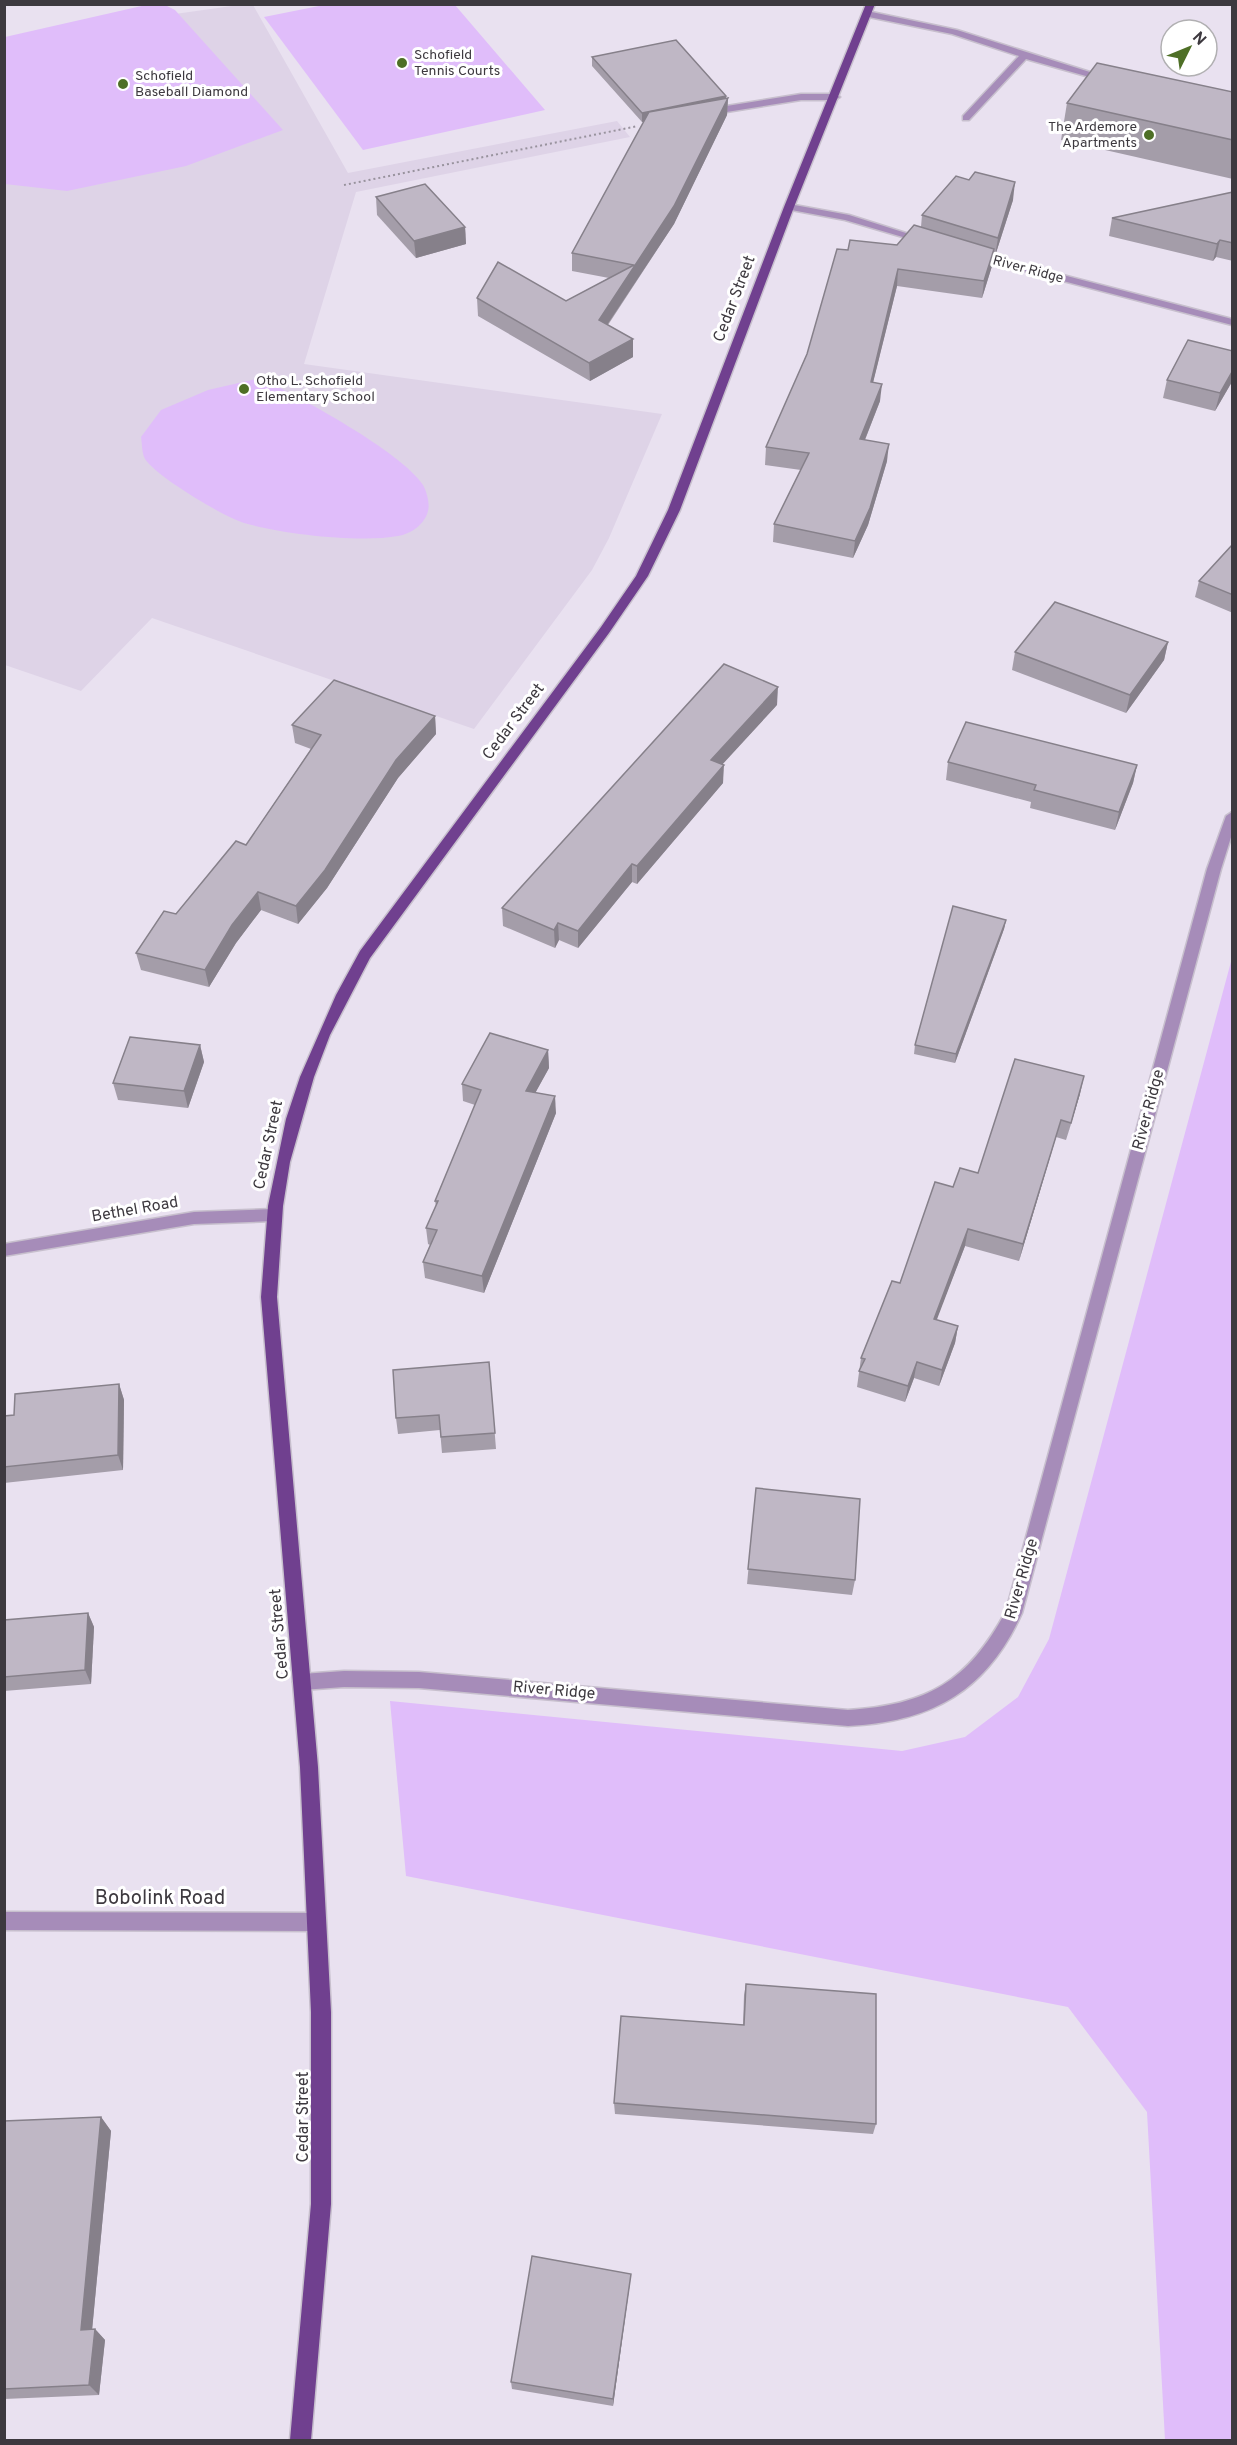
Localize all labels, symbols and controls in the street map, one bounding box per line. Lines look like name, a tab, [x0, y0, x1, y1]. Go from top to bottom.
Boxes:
north arrow	[1159, 18, 1219, 78]
text: N	[1187, 28, 1210, 50]
place label: Schofield Tennis Courts	[414, 47, 500, 80]
marker: Schofield Tennis Courts	[395, 56, 409, 70]
place label: Schofield Baseball Diamond	[135, 68, 248, 101]
marker: Schofield Baseball Diamond	[116, 77, 130, 91]
place label: The Ardemore Apartments	[1048, 119, 1137, 152]
marker: The Ardemore Apartments	[1142, 128, 1156, 142]
street label: River Ridge	[991, 252, 1065, 288]
street label: Cedar Street	[709, 253, 761, 345]
place label: Otho L. Schofield Elementary School	[256, 373, 375, 406]
marker: Otho L. Schofield Elementary School	[237, 382, 251, 396]
street label: Cedar Street	[479, 680, 549, 764]
street label: River Ridge	[1129, 1067, 1169, 1153]
street label: Cedar Street	[250, 1098, 288, 1192]
street label: Bethel Road	[90, 1193, 180, 1227]
street label: River Ridge	[1001, 1536, 1043, 1622]
street label: Cedar Street	[266, 1588, 294, 1680]
street label: River Ridge	[512, 1677, 596, 1705]
street label: Bobolink Road	[95, 1886, 225, 1912]
street label: Cedar Street	[294, 2072, 314, 2162]

